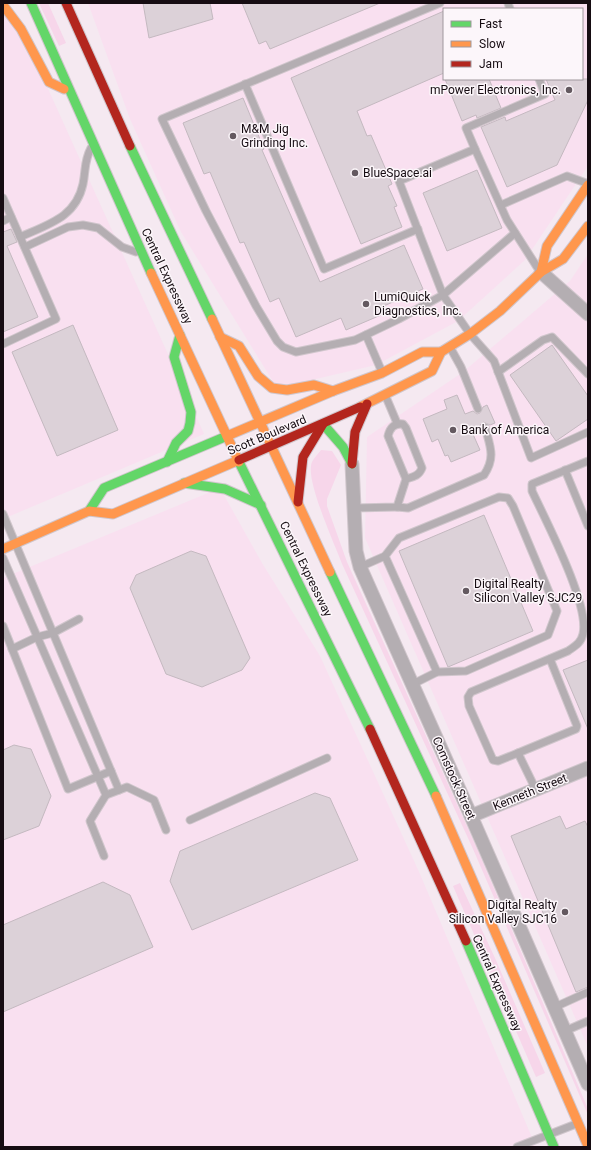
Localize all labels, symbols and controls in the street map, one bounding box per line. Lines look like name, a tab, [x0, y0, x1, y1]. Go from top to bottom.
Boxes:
legend	[443, 8, 583, 80]
text: Fast	[479, 17, 502, 31]
text: Slow	[479, 37, 505, 51]
text: Jam	[479, 57, 503, 71]
place label: mPower Electronics, Inc.	[430, 83, 561, 97]
marker: mPower Electronics, Inc.	[564, 85, 574, 95]
place label: M&M Jig Grinding Inc.	[241, 122, 308, 150]
marker: M&M Jig Grinding Inc.	[228, 131, 238, 141]
place label: BlueSpace.ai	[363, 166, 432, 180]
marker: BlueSpace.ai	[350, 168, 360, 178]
street label: Central Expressway	[139, 226, 196, 327]
place label: LumiQuick Diagnostics, Inc.	[374, 290, 462, 318]
marker: LumiQuick Diagnostics, Inc.	[361, 299, 371, 309]
street label: Scott Boulevard	[226, 412, 308, 458]
place label: Bank of America	[461, 423, 549, 437]
marker: Bank of America	[448, 425, 458, 435]
street label: Central Expressway	[277, 519, 335, 619]
place label: Digital Realty Silicon Valley SJC29	[474, 577, 582, 605]
marker: Digital Realty Silicon Valley SJC29	[461, 586, 471, 596]
street label: Comstock Street	[429, 734, 479, 822]
street label: Kenneth Street	[491, 771, 569, 813]
place label: Digital Realty Silicon Valley SJC16	[449, 898, 557, 926]
marker: Digital Realty Silicon Valley SJC16	[560, 907, 570, 917]
street label: Central Expressway	[469, 932, 525, 1034]

